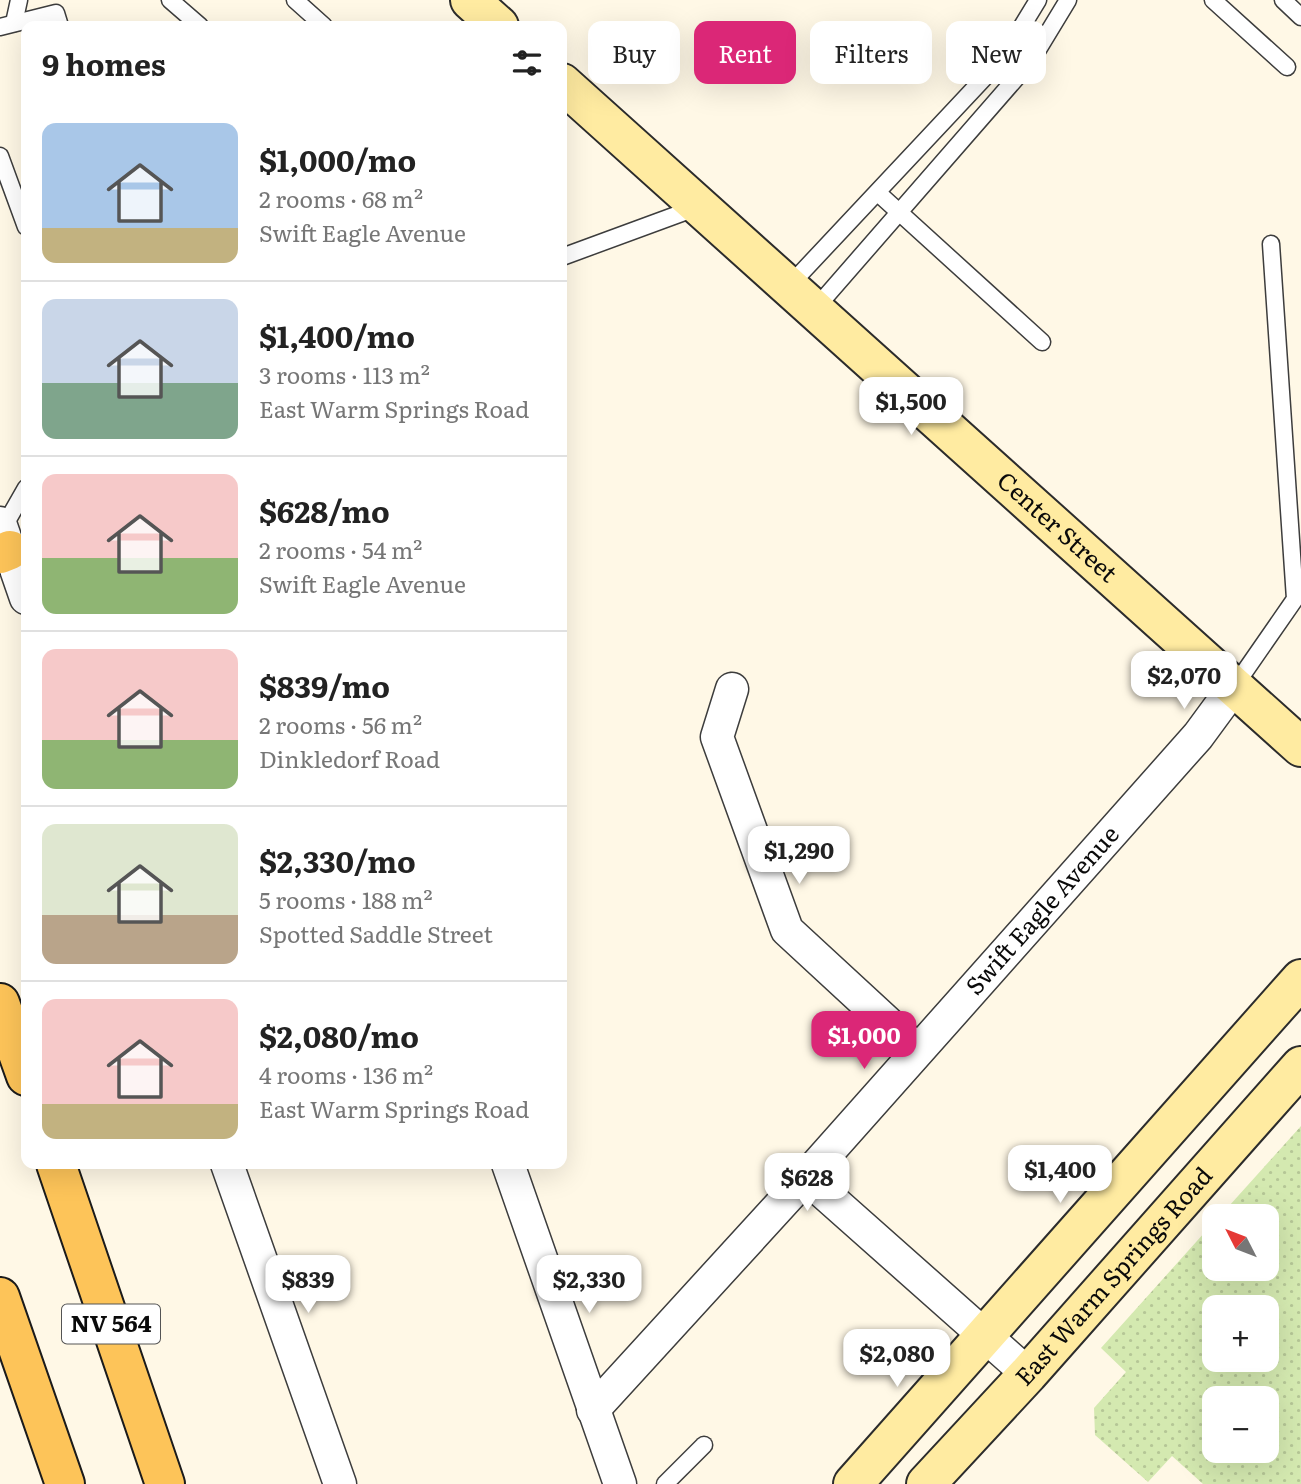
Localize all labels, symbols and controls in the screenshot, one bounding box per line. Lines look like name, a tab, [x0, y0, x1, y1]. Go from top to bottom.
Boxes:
chip: Buy	[588, 21, 680, 84]
chip: Rent	[694, 21, 796, 84]
chip: Filters	[810, 21, 932, 84]
chip: New	[946, 21, 1046, 84]
text: 9 homes	[42, 41, 166, 85]
icon: filters	[508, 44, 546, 82]
text: $1,000/mo	[259, 137, 416, 181]
icon: home	[98, 151, 182, 235]
text: 2 rooms · 68 m²	[259, 181, 423, 215]
text: Swift Eagle Avenue	[259, 215, 466, 249]
text: $1,400/mo	[259, 313, 415, 357]
icon: home	[98, 327, 182, 411]
text: 3 rooms · 113 m²	[259, 357, 430, 391]
pin: $1,500	[854, 378, 968, 437]
text: $1,500	[875, 383, 947, 417]
text: East Warm Springs Road	[259, 391, 529, 425]
street label: Center Street	[991, 462, 1126, 589]
text: $628/mo	[259, 488, 390, 532]
icon: home	[98, 502, 182, 586]
text: 2 rooms · 54 m²	[259, 532, 422, 566]
text: Swift Eagle Avenue	[259, 566, 466, 600]
pin: $2,070	[1127, 652, 1241, 711]
text: $2,070	[1147, 657, 1221, 691]
text: $839/mo	[259, 663, 390, 707]
icon: home	[98, 677, 182, 761]
text: 2 rooms · 56 m²	[259, 707, 422, 741]
text: Dinkledorf Road	[259, 741, 440, 775]
street label: Swift Eagle Avenue	[956, 817, 1126, 1001]
pin: $1,290	[742, 826, 856, 886]
text: $1,290	[764, 832, 834, 866]
text: $2,330/mo	[259, 838, 416, 882]
icon: home	[98, 852, 182, 936]
text: 5 rooms · 188 m²	[259, 882, 433, 916]
text: Spotted Saddle Street	[259, 916, 493, 950]
pin: $1,000	[807, 1012, 921, 1071]
text: $2,080/mo	[259, 1013, 419, 1057]
text: $1,000	[827, 1017, 901, 1051]
icon: home	[98, 1027, 182, 1111]
text: 4 rooms · 136 m²	[259, 1057, 433, 1091]
text: East Warm Springs Road	[259, 1091, 529, 1125]
pin: $1,400	[1003, 1146, 1117, 1205]
text: $1,400	[1024, 1151, 1096, 1185]
pin: $628	[766, 1154, 848, 1213]
street label: East Warm Springs Road	[1006, 1158, 1219, 1392]
text: $628	[780, 1159, 834, 1193]
north arrow	[1202, 1204, 1279, 1281]
map controls	[1202, 1204, 1279, 1463]
pin: $839	[267, 1256, 349, 1315]
pin: $2,330	[532, 1256, 646, 1315]
text: $839	[281, 1261, 335, 1295]
text: $2,330	[553, 1261, 625, 1295]
button: +	[1202, 1295, 1279, 1372]
road number: NV 564	[62, 1304, 160, 1344]
pin: $2,080	[840, 1330, 954, 1389]
text: $2,080	[859, 1335, 935, 1369]
button: −	[1202, 1386, 1279, 1463]

